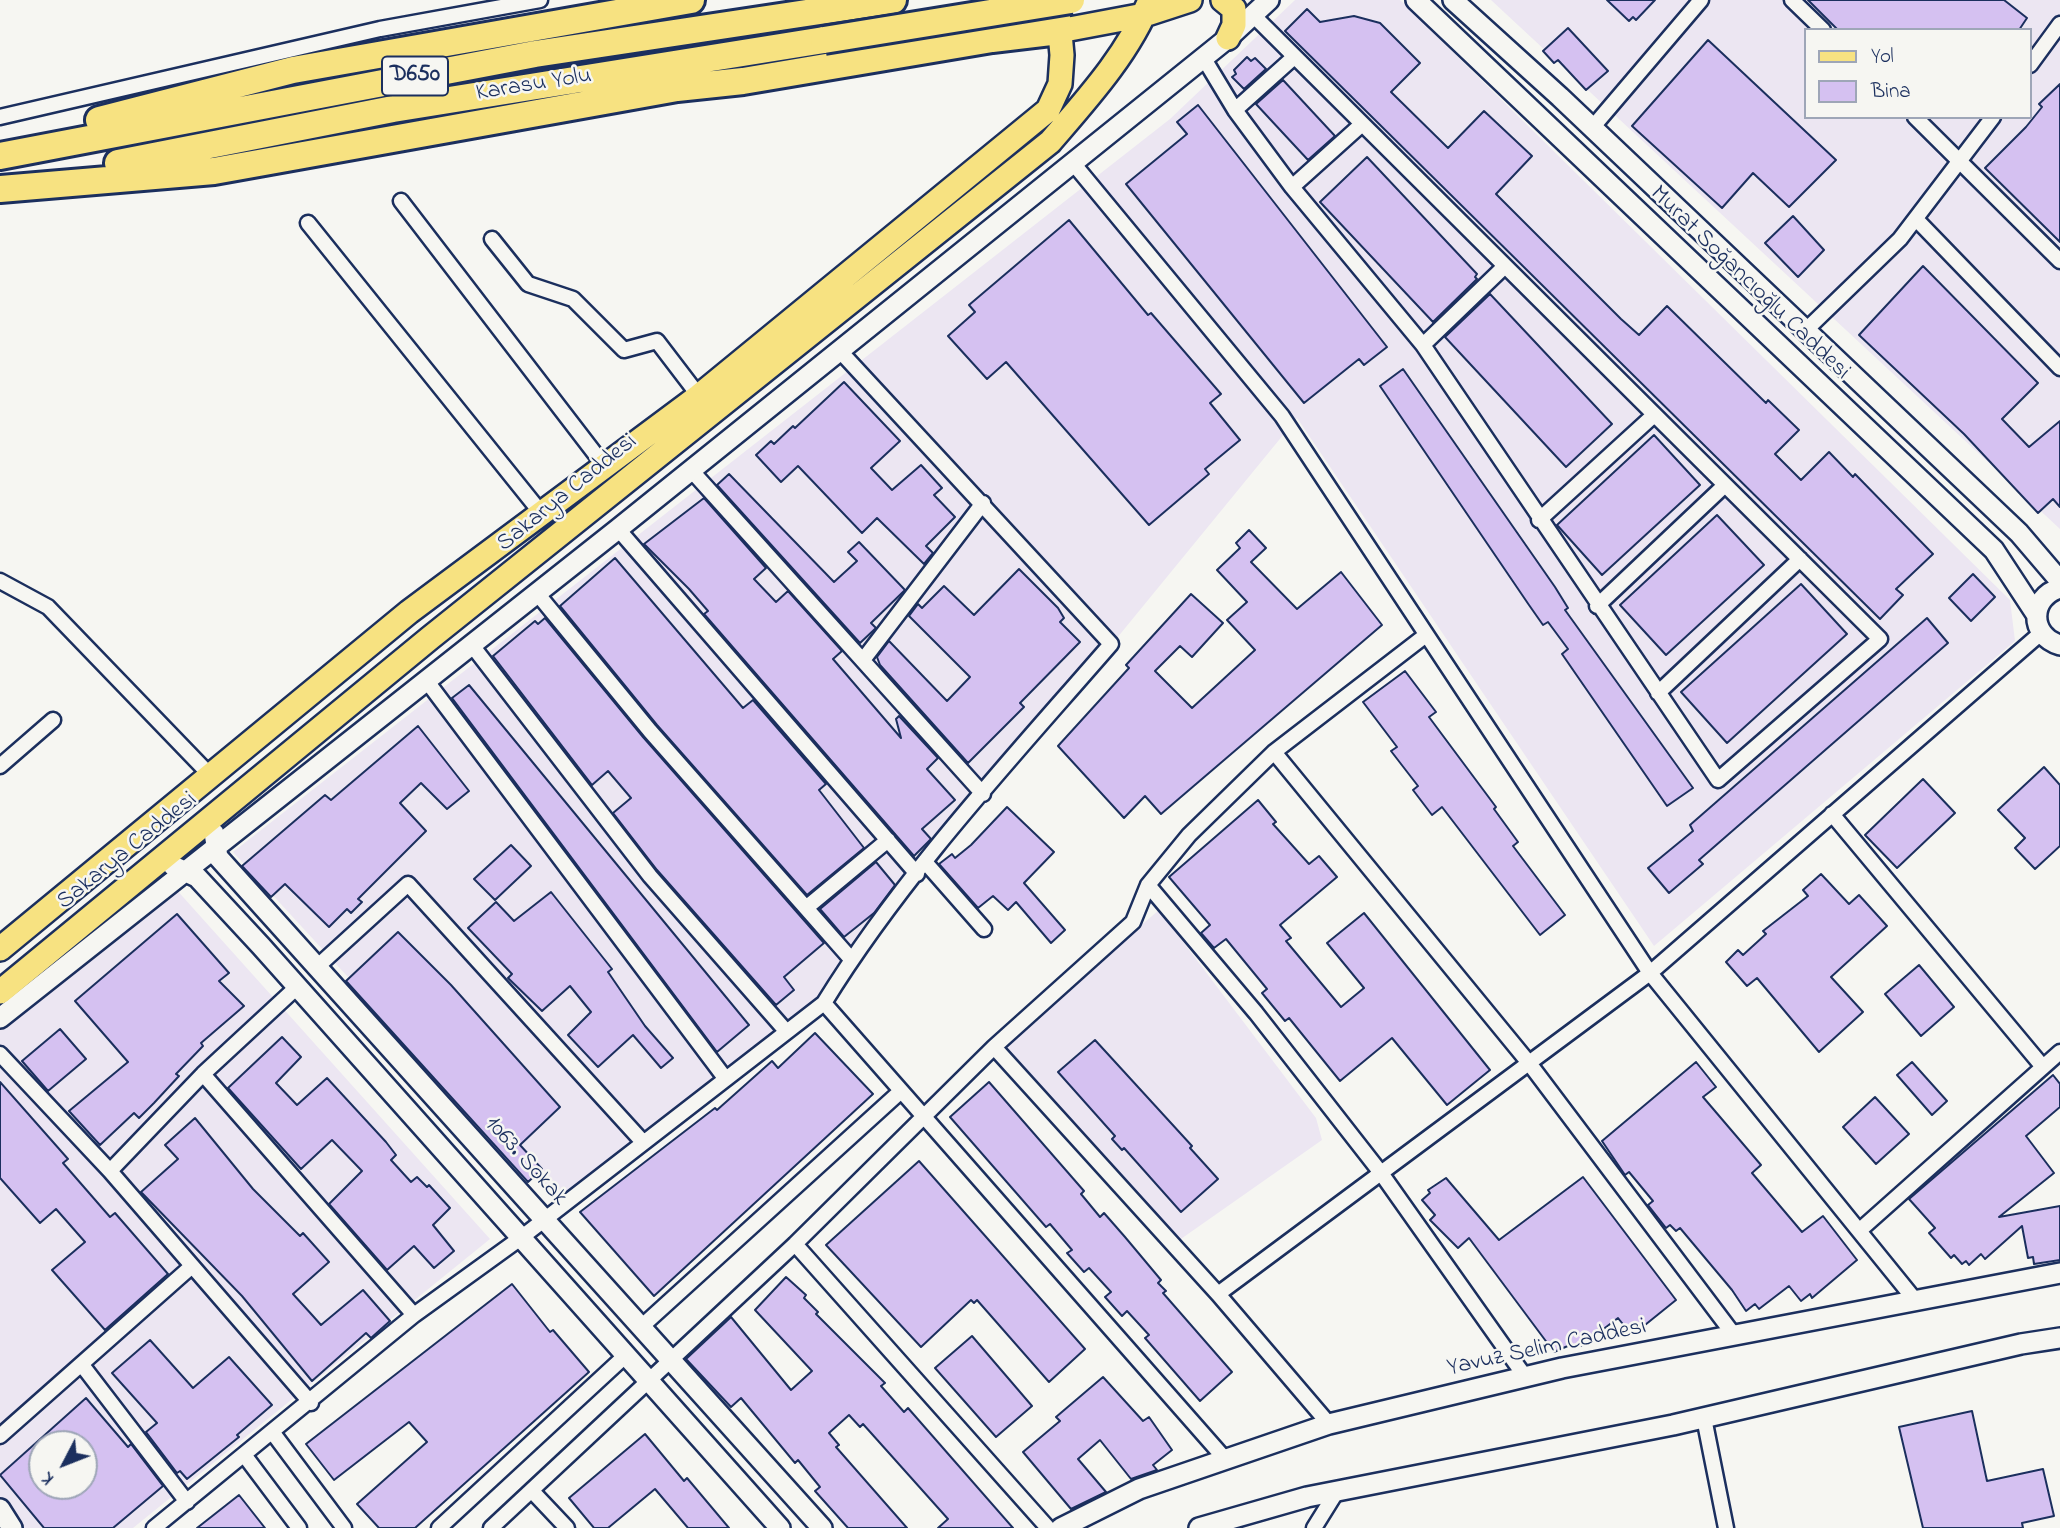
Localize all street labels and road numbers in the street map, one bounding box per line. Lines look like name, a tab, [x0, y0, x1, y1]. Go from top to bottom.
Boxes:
road number: D650	[382, 57, 448, 96]
street label: Karasu Yolu	[474, 63, 594, 109]
street label: Murat Soğancıoğlu Caddesi	[1643, 181, 1855, 387]
street label: Sakarya Caddesi	[492, 429, 644, 559]
street label: Sakarya Caddesi	[52, 787, 204, 917]
street label: 1063. Sokak	[477, 1111, 573, 1213]
street label: Yavuz Selim Caddesi	[1445, 1314, 1649, 1384]

